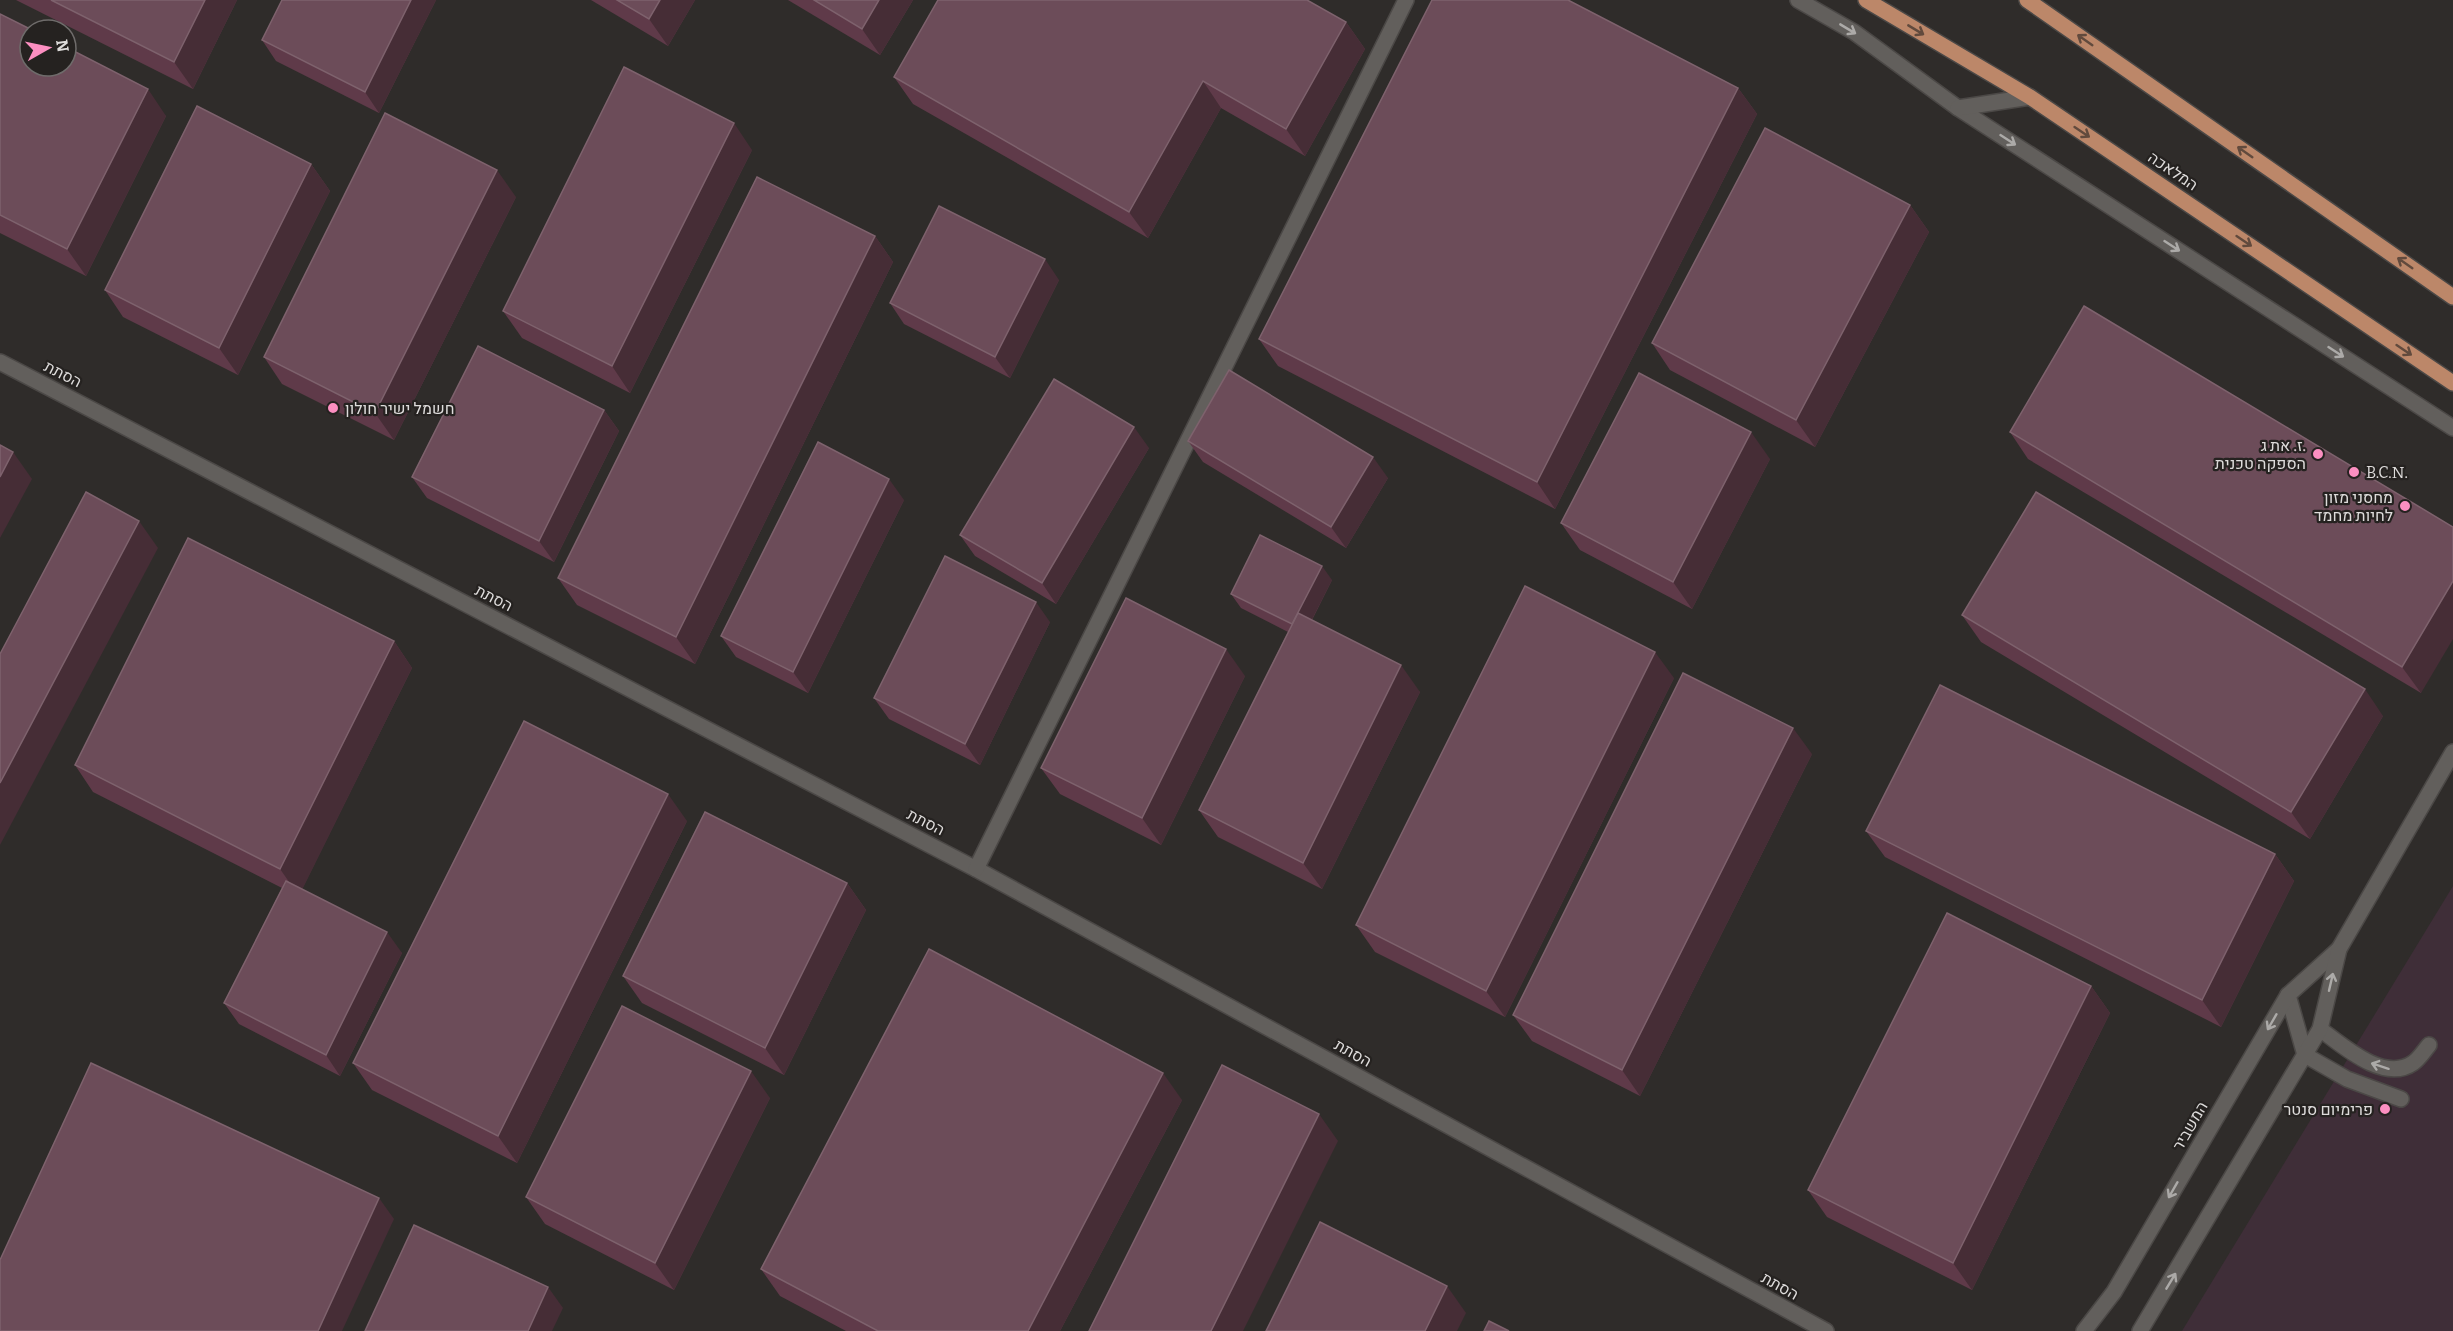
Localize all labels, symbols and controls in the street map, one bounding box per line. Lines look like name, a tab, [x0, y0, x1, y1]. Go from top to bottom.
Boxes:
north arrow	[18, 18, 78, 78]
one-way arrow	[1839, 24, 1856, 36]
one-way arrow	[1907, 24, 1924, 36]
one-way arrow	[2077, 34, 2094, 46]
text: N	[52, 38, 73, 53]
one-way arrow	[2073, 126, 2090, 138]
one-way arrow	[2000, 134, 2017, 147]
one-way arrow	[2237, 146, 2254, 158]
street label: המלאכה	[2144, 147, 2202, 195]
one-way arrow	[2235, 235, 2251, 247]
one-way arrow	[2163, 240, 2180, 252]
one-way arrow	[2397, 257, 2414, 269]
one-way arrow	[2395, 343, 2412, 356]
one-way arrow	[2327, 346, 2344, 358]
street label: הסתת	[41, 357, 85, 391]
place label: חשמל ישיר חולון	[345, 399, 454, 418]
marker: חשמל ישיר חולון	[326, 401, 340, 415]
place label: ז. את ג. הספקה טכנית	[2215, 436, 2306, 473]
marker: ז. את ג. הספקה טכנית	[2311, 447, 2325, 461]
place label: B.C.N.	[2366, 463, 2408, 482]
marker: B.C.N.	[2347, 465, 2361, 479]
place label: מחסני מזון לחיות מחמד	[2314, 488, 2393, 525]
marker: מחסני מזון לחיות מחמד	[2398, 499, 2412, 513]
street label: הסתת	[472, 581, 516, 615]
street label: הסתת	[904, 805, 948, 839]
one-way arrow	[2326, 973, 2338, 992]
one-way arrow	[2265, 1013, 2277, 1030]
street label: הסתת	[1331, 1035, 1375, 1071]
one-way arrow	[2371, 1060, 2390, 1071]
street label: המשביר	[2168, 1098, 2212, 1154]
place label: פרימיום סנטר	[2284, 1100, 2373, 1119]
marker: פרימיום סנטר	[2378, 1102, 2392, 1116]
one-way arrow	[2167, 1181, 2179, 1198]
street label: הסתת	[1758, 1268, 1802, 1304]
one-way arrow	[2165, 1273, 2177, 1290]

